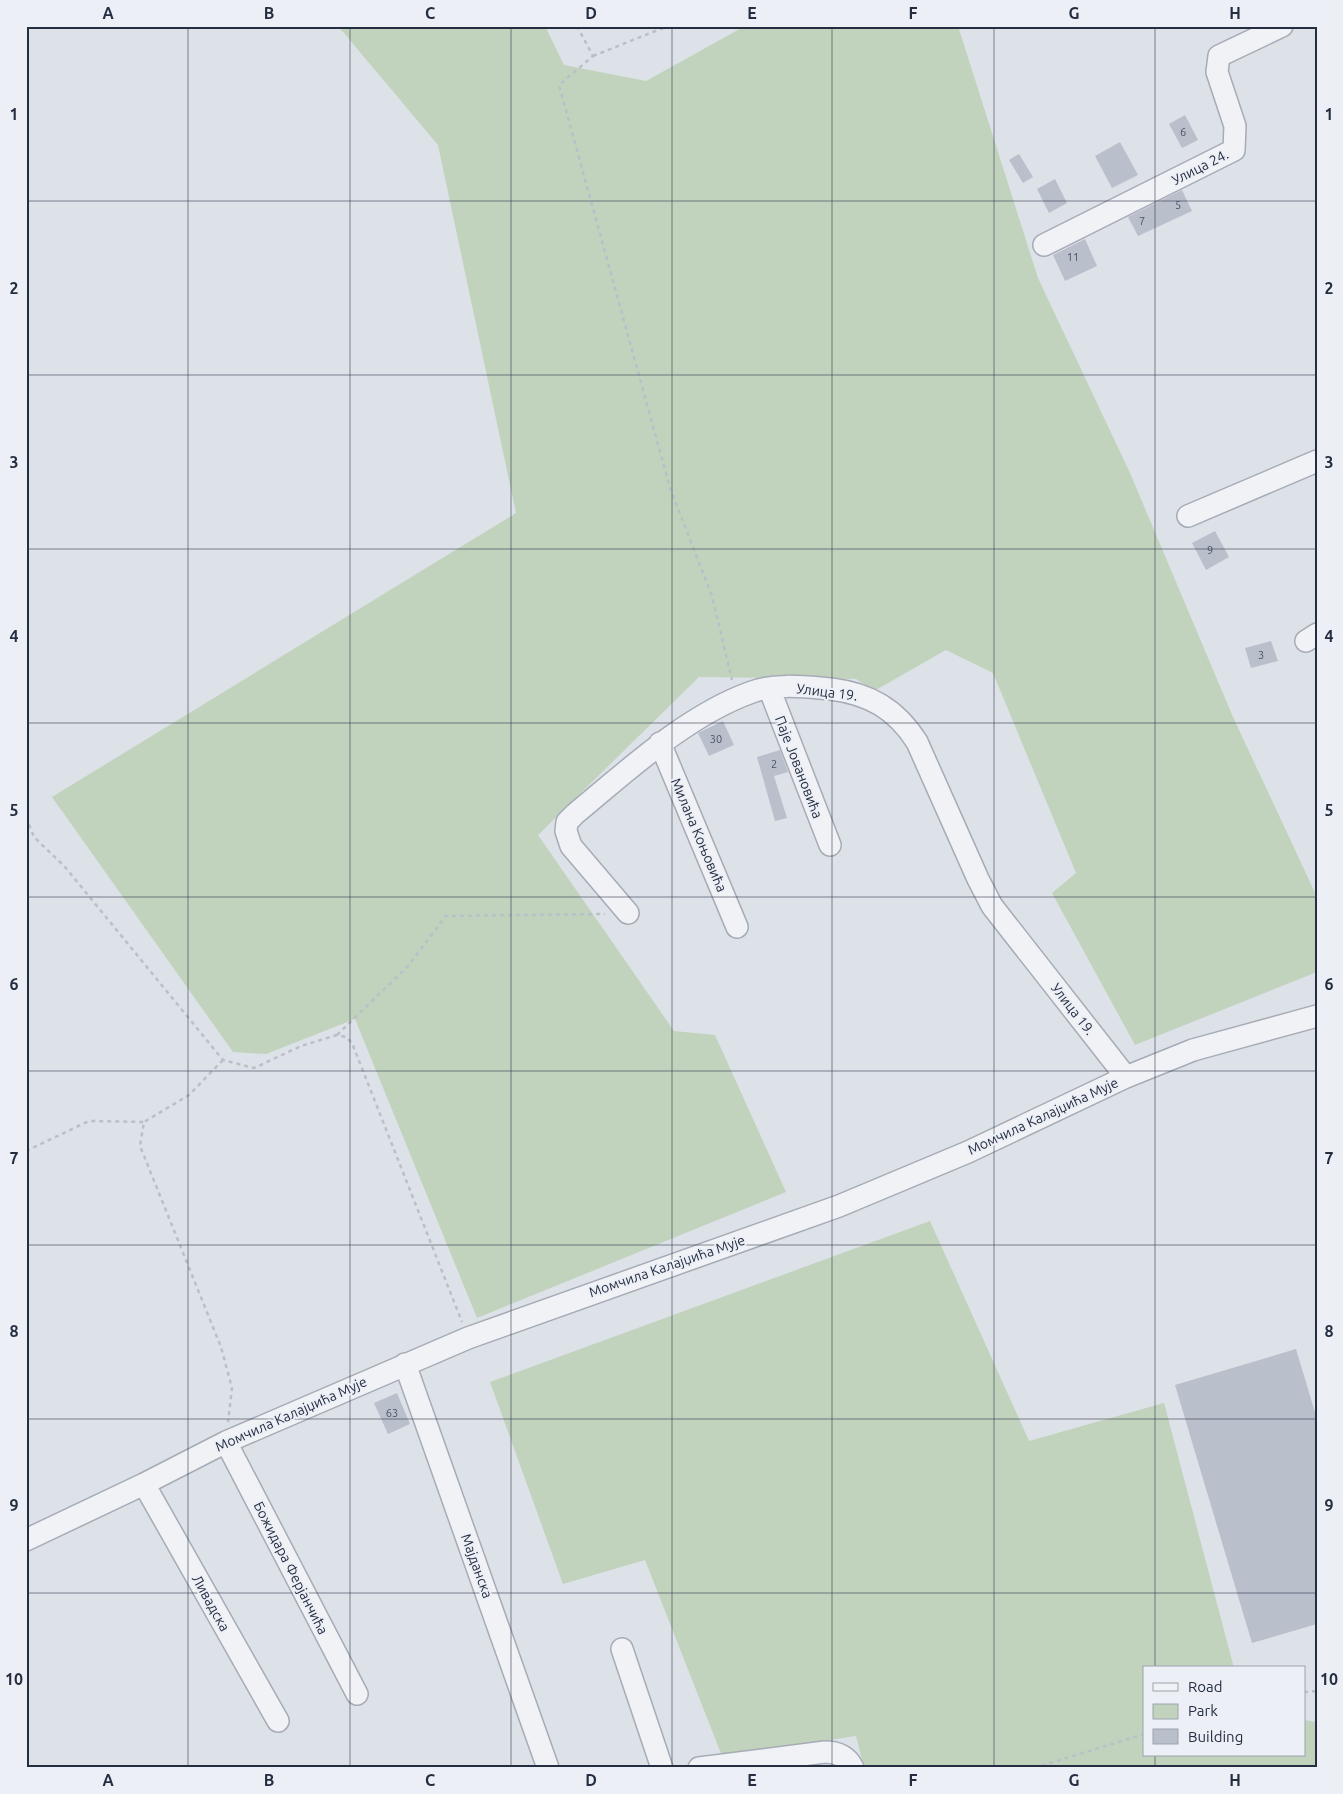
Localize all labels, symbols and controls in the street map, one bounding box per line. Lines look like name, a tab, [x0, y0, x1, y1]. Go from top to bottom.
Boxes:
text: A	[102, 4, 114, 22]
text: B	[264, 4, 274, 22]
text: C	[425, 4, 435, 22]
text: D	[585, 4, 597, 22]
text: E	[747, 4, 757, 22]
text: F	[909, 4, 918, 22]
text: G	[1068, 4, 1080, 22]
text: H	[1229, 4, 1241, 22]
text: 1	[9, 105, 19, 123]
text: 1	[1324, 105, 1334, 123]
house number: 6	[1180, 126, 1186, 138]
street label: Улица 24.	[1169, 146, 1231, 188]
house number: 5	[1175, 199, 1181, 211]
house number: 7	[1139, 215, 1145, 227]
house number: 11	[1067, 251, 1079, 263]
text: 2	[9, 279, 19, 297]
text: 2	[1324, 279, 1334, 297]
text: 3	[9, 453, 19, 471]
text: 3	[1324, 453, 1334, 471]
house number: 9	[1207, 544, 1213, 556]
text: 4	[9, 627, 19, 645]
text: 4	[1324, 627, 1334, 645]
house number: 3	[1258, 649, 1264, 661]
street label: Улица 19.	[796, 680, 858, 704]
street label: Паје Јовановића	[772, 713, 826, 821]
house number: 30	[710, 733, 722, 745]
house number: 2	[771, 758, 777, 770]
street label: Милана Коњовића	[668, 776, 730, 894]
text: 5	[9, 801, 19, 819]
text: 5	[1324, 801, 1334, 819]
text: 6	[9, 975, 19, 993]
text: 6	[1324, 975, 1334, 993]
street label: Улица 19.	[1048, 980, 1098, 1038]
street label: Момчила Калајџића Мује	[965, 1074, 1121, 1158]
text: 7	[9, 1149, 19, 1167]
text: 7	[1324, 1149, 1334, 1167]
street label: Момчила Калајџића Мује	[587, 1232, 747, 1300]
text: 8	[9, 1322, 19, 1340]
text: 8	[1324, 1322, 1334, 1340]
street label: Момчила Калајџића Мује	[213, 1373, 369, 1455]
house number: 63	[386, 1407, 398, 1419]
text: 9	[9, 1496, 19, 1514]
text: 9	[1324, 1496, 1334, 1514]
street label: Божидара Ферјанчића	[251, 1499, 331, 1637]
street label: Мајданска	[458, 1532, 496, 1600]
street label: Ливадска	[189, 1572, 233, 1634]
legend	[1143, 1666, 1306, 1756]
text: 10	[5, 1670, 23, 1688]
text: 10	[1320, 1670, 1338, 1688]
text: Road	[1188, 1678, 1223, 1695]
text: Park	[1188, 1702, 1218, 1719]
text: Building	[1188, 1728, 1243, 1745]
text: A	[102, 1771, 114, 1789]
text: B	[264, 1771, 274, 1789]
text: C	[425, 1771, 435, 1789]
text: D	[585, 1771, 597, 1789]
text: E	[747, 1771, 757, 1789]
text: F	[909, 1771, 918, 1789]
text: G	[1068, 1771, 1080, 1789]
text: H	[1229, 1771, 1241, 1789]

